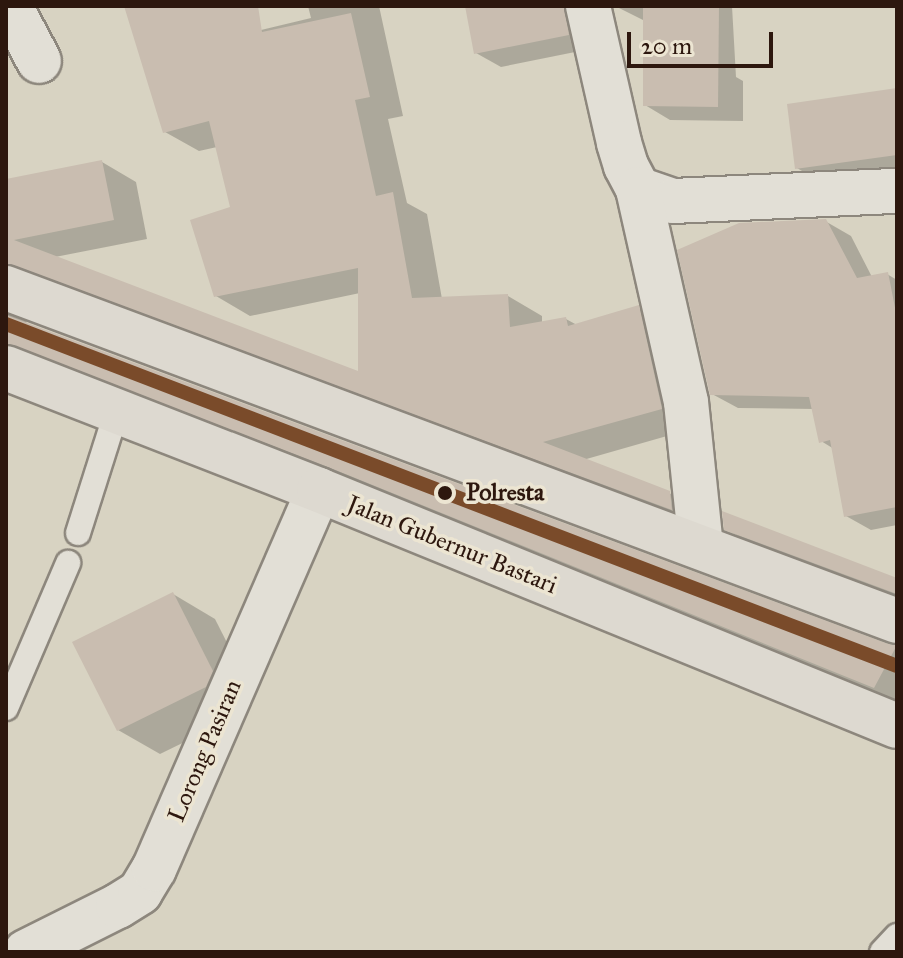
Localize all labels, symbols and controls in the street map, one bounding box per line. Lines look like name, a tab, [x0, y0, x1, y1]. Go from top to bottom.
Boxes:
scale bar	[631, 16, 777, 66]
text: 20 m	[641, 31, 692, 61]
marker: Polresta	[431, 479, 459, 507]
place label: Polresta	[466, 479, 544, 507]
street label: Jalan Gubernur Bastari	[343, 490, 561, 600]
street label: Lorong Pasiran	[162, 676, 248, 826]

